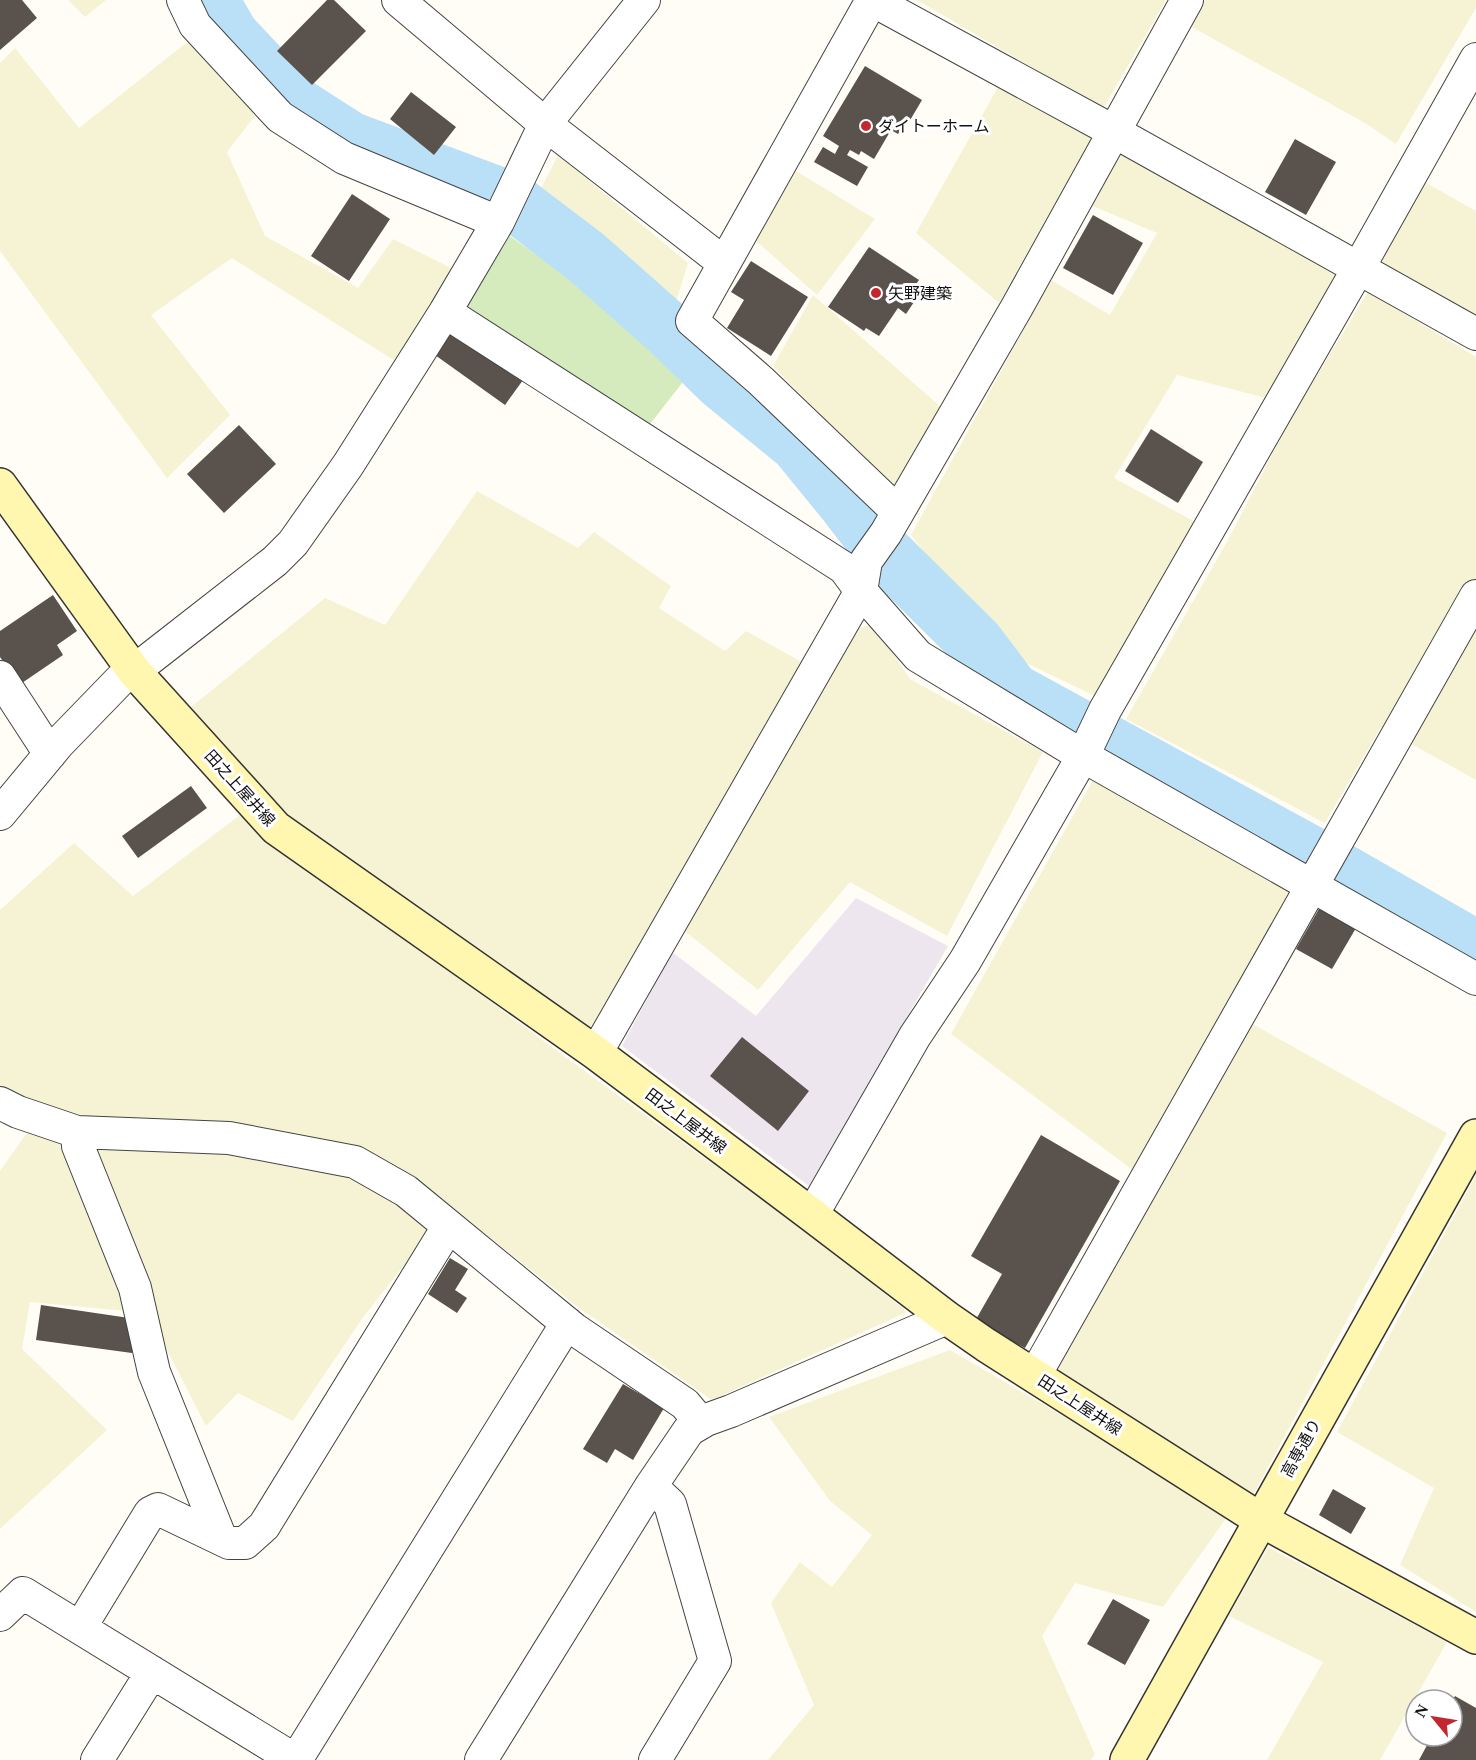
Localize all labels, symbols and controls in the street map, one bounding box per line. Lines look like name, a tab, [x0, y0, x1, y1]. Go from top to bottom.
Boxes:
place label: ダイトーホーム	[878, 118, 990, 135]
marker: ダイトーホーム	[859, 119, 873, 133]
place label: 矢野建築	[888, 285, 952, 302]
marker: 矢野建築	[869, 286, 883, 300]
street label: 田之上屋井線	[202, 747, 278, 829]
street label: 田之上屋井線	[643, 1085, 729, 1157]
street label: 田之上屋井線	[1035, 1372, 1125, 1438]
street label: 高専通り	[1278, 1416, 1324, 1480]
north arrow	[1404, 1688, 1464, 1748]
text: N	[1411, 1701, 1432, 1720]

